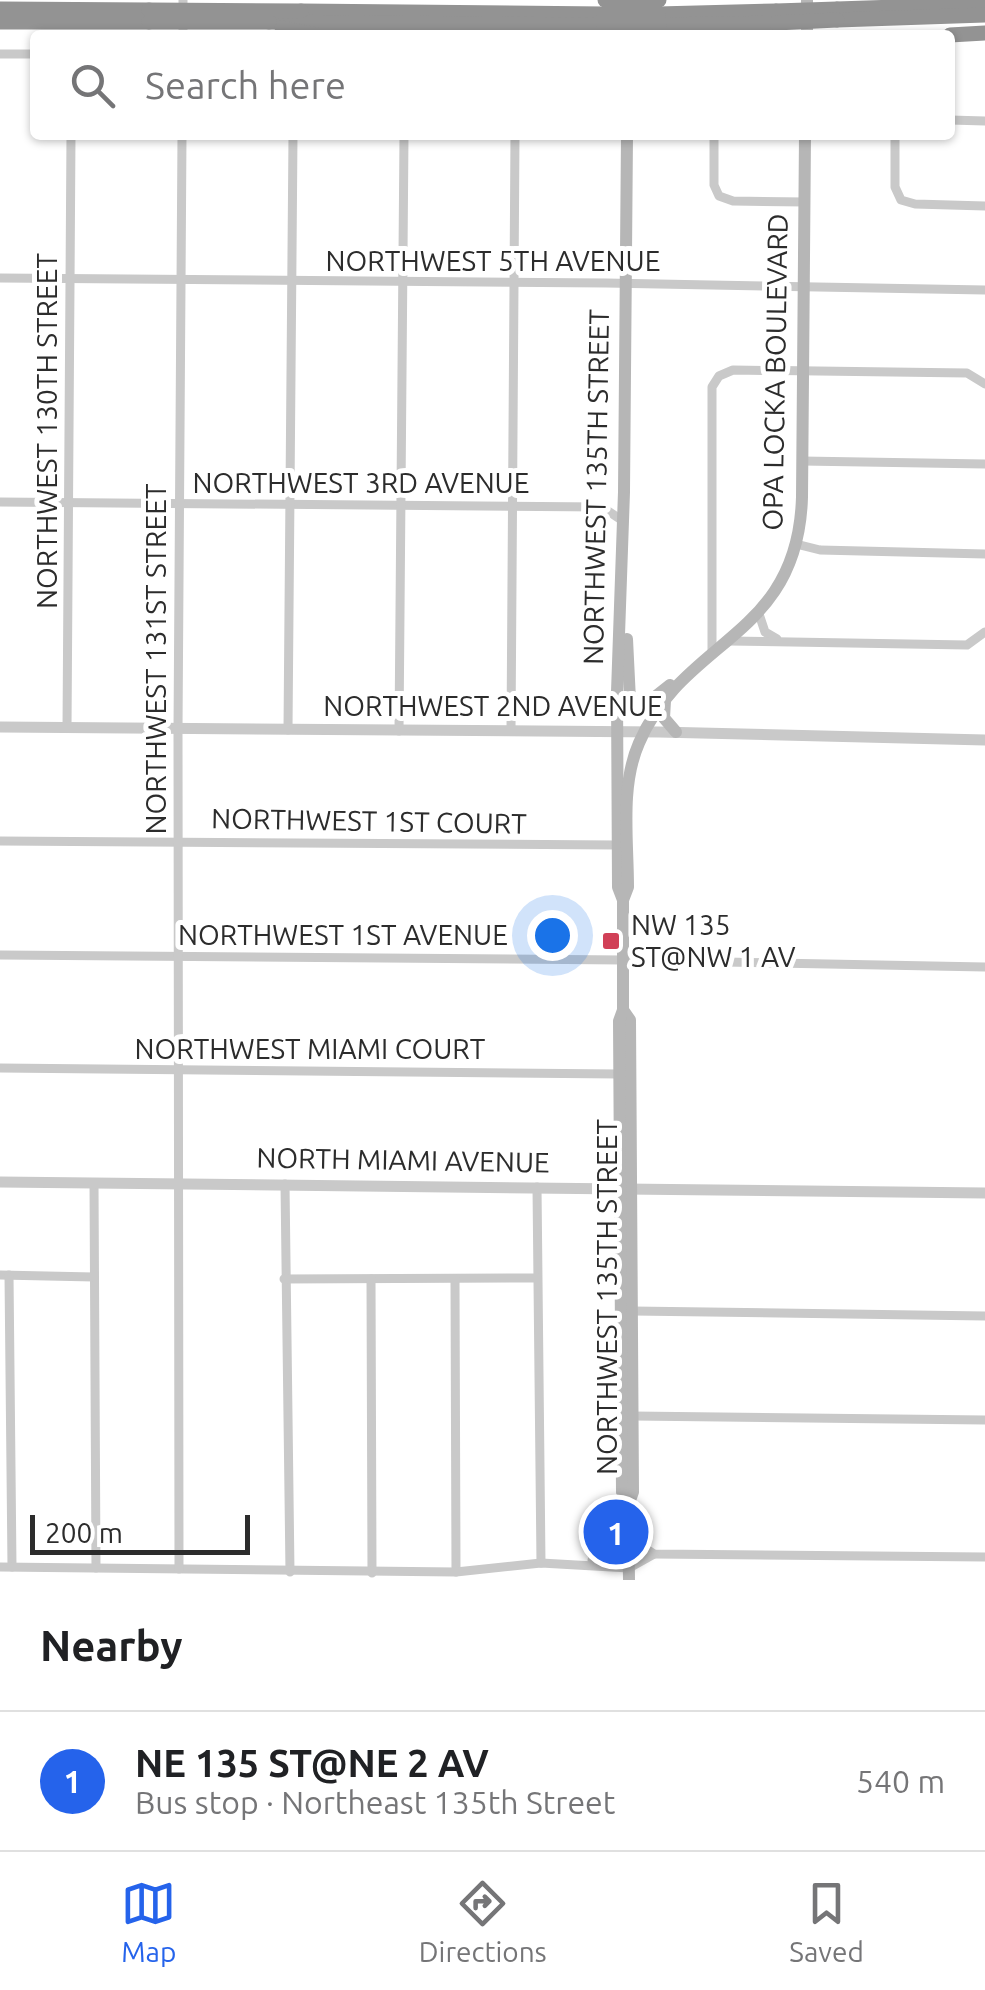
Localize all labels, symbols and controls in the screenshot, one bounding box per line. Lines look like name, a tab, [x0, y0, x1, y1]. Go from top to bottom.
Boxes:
search box	[30, 30, 955, 140]
icon: search	[65, 58, 120, 113]
text: Search here	[145, 64, 346, 106]
street label: OPA LOCKA BOULEVARD	[756, 213, 793, 531]
street label: NORTHWEST 5TH AVENUE	[326, 245, 660, 276]
street label: NORTHWEST 130TH STREET	[31, 253, 62, 609]
street label: NORTHWEST 135TH STREET	[577, 308, 614, 665]
street label: NORTHWEST 3RD AVENUE	[193, 467, 529, 498]
street label: NORTHWEST 131ST STREET	[140, 483, 171, 835]
street label: NORTHWEST 2ND AVENUE	[323, 690, 663, 721]
street label: NORTHWEST 1ST COURT	[211, 802, 527, 839]
place label: NW 135 ST@NW 1 AV	[631, 909, 796, 972]
your location	[527, 910, 578, 961]
street label: NORTHWEST 1ST AVENUE	[178, 919, 508, 950]
marker: NW 135 ST@NW 1 AV	[600, 930, 622, 952]
street label: NORTHWEST MIAMI COURT	[135, 1033, 486, 1064]
street label: NORTHWEST 135TH STREET	[591, 1119, 622, 1475]
street label: NORTH MIAMI AVENUE	[256, 1141, 550, 1178]
pin: 1	[584, 1494, 648, 1570]
scale bar	[30, 1510, 250, 1554]
text: 200 m	[45, 1517, 123, 1548]
text: Nearby	[40, 1622, 183, 1669]
text: NE 135 ST@NE 2 AV	[135, 1742, 489, 1784]
text: 1	[63, 1763, 82, 1799]
text: 540 m	[856, 1763, 945, 1799]
text: Bus stop · Northeast 135th Street	[135, 1784, 615, 1820]
tab: Map	[121, 1876, 176, 1967]
tab: Directions	[419, 1876, 547, 1967]
tab: Saved	[789, 1876, 864, 1967]

